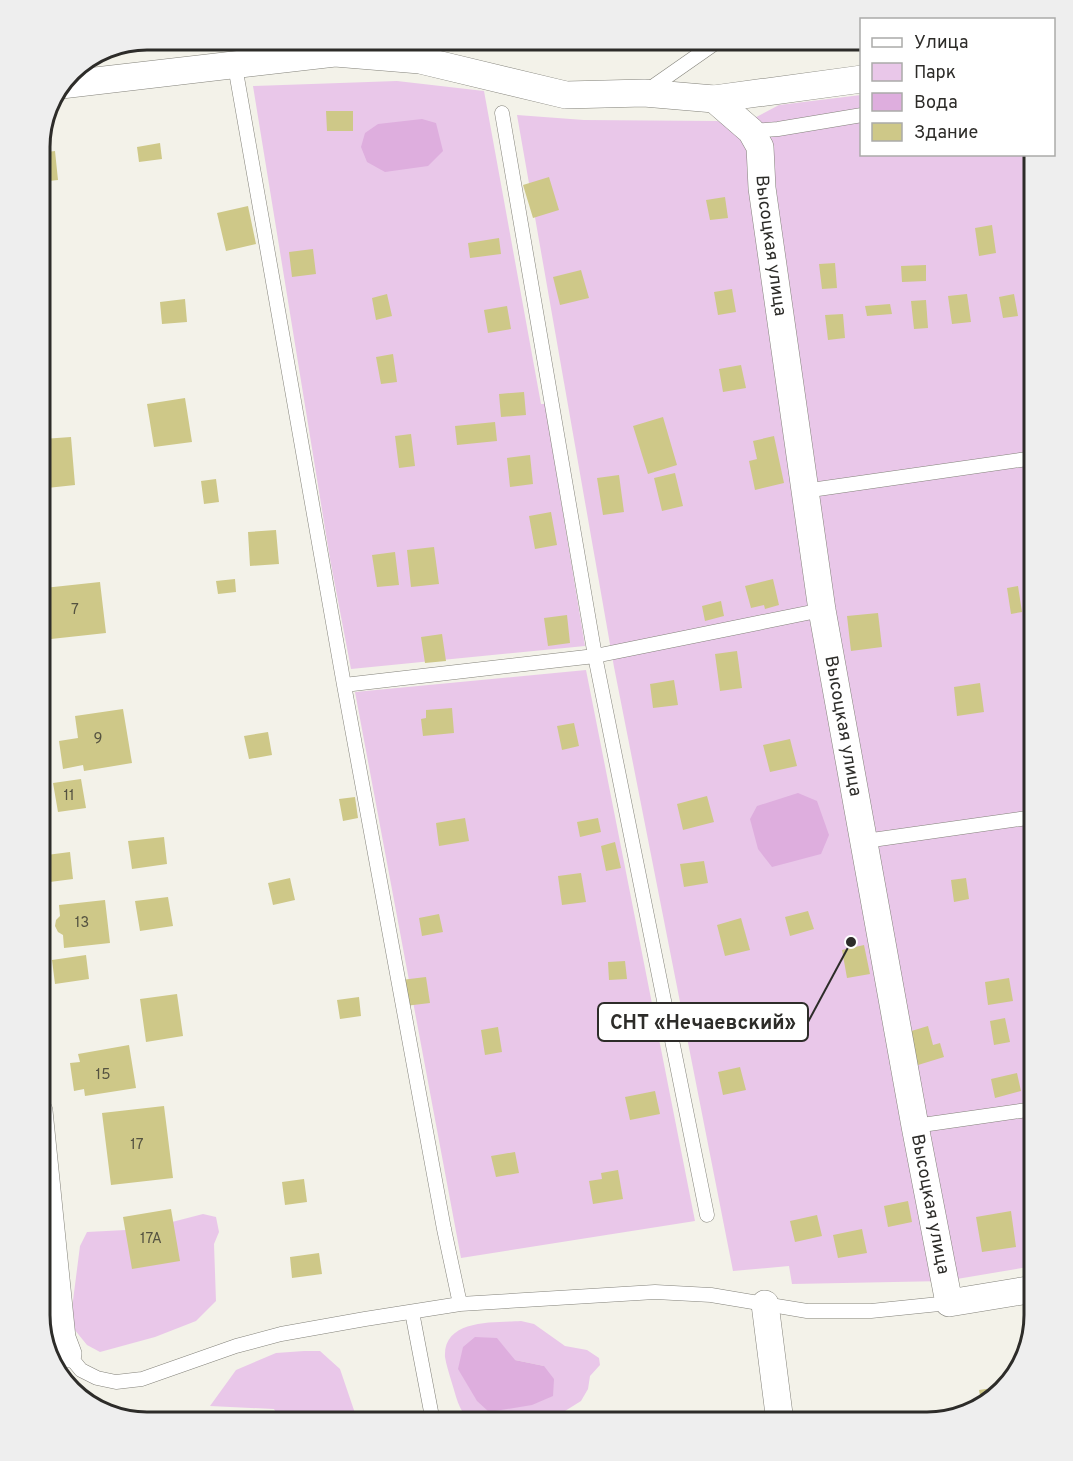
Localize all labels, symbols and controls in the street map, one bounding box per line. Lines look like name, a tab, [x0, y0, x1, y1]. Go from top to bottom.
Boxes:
legend	[860, 18, 1055, 156]
text: Улица	[914, 32, 968, 55]
text: Парк	[914, 62, 956, 85]
text: Вода	[914, 92, 958, 115]
text: Здание	[914, 122, 978, 145]
street label: Высоцкая улица	[750, 174, 792, 318]
house number: 7	[71, 601, 79, 620]
street label: Высоцкая улица	[819, 654, 867, 798]
house number: 9	[94, 730, 102, 749]
house number: 11	[63, 787, 75, 806]
house number: 13	[75, 914, 89, 933]
callout: СНТ «Нечаевский»	[598, 1003, 808, 1041]
text: СНТ «Нечаевский»	[610, 1011, 796, 1037]
house number: 15	[96, 1066, 110, 1085]
street label: Высоцкая улица	[905, 1132, 955, 1276]
house number: 17	[130, 1136, 144, 1155]
house number: 17А	[140, 1230, 162, 1249]

